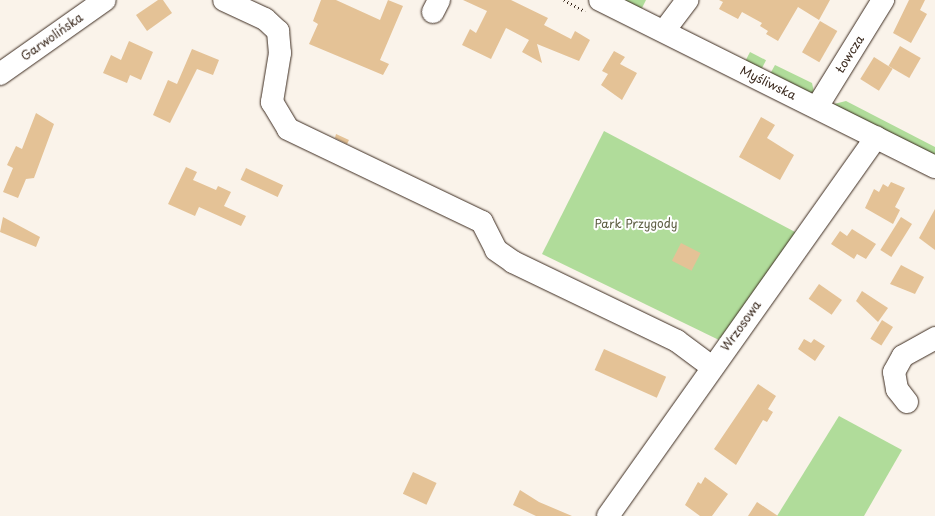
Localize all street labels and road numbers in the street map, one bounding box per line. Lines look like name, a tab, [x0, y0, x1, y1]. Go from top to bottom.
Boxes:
street label: Garwolińska	[18, 10, 86, 64]
street label: Łowcza	[833, 33, 867, 75]
street label: Myśliwska	[738, 63, 798, 103]
street label: Wrzosowa	[718, 298, 764, 354]

